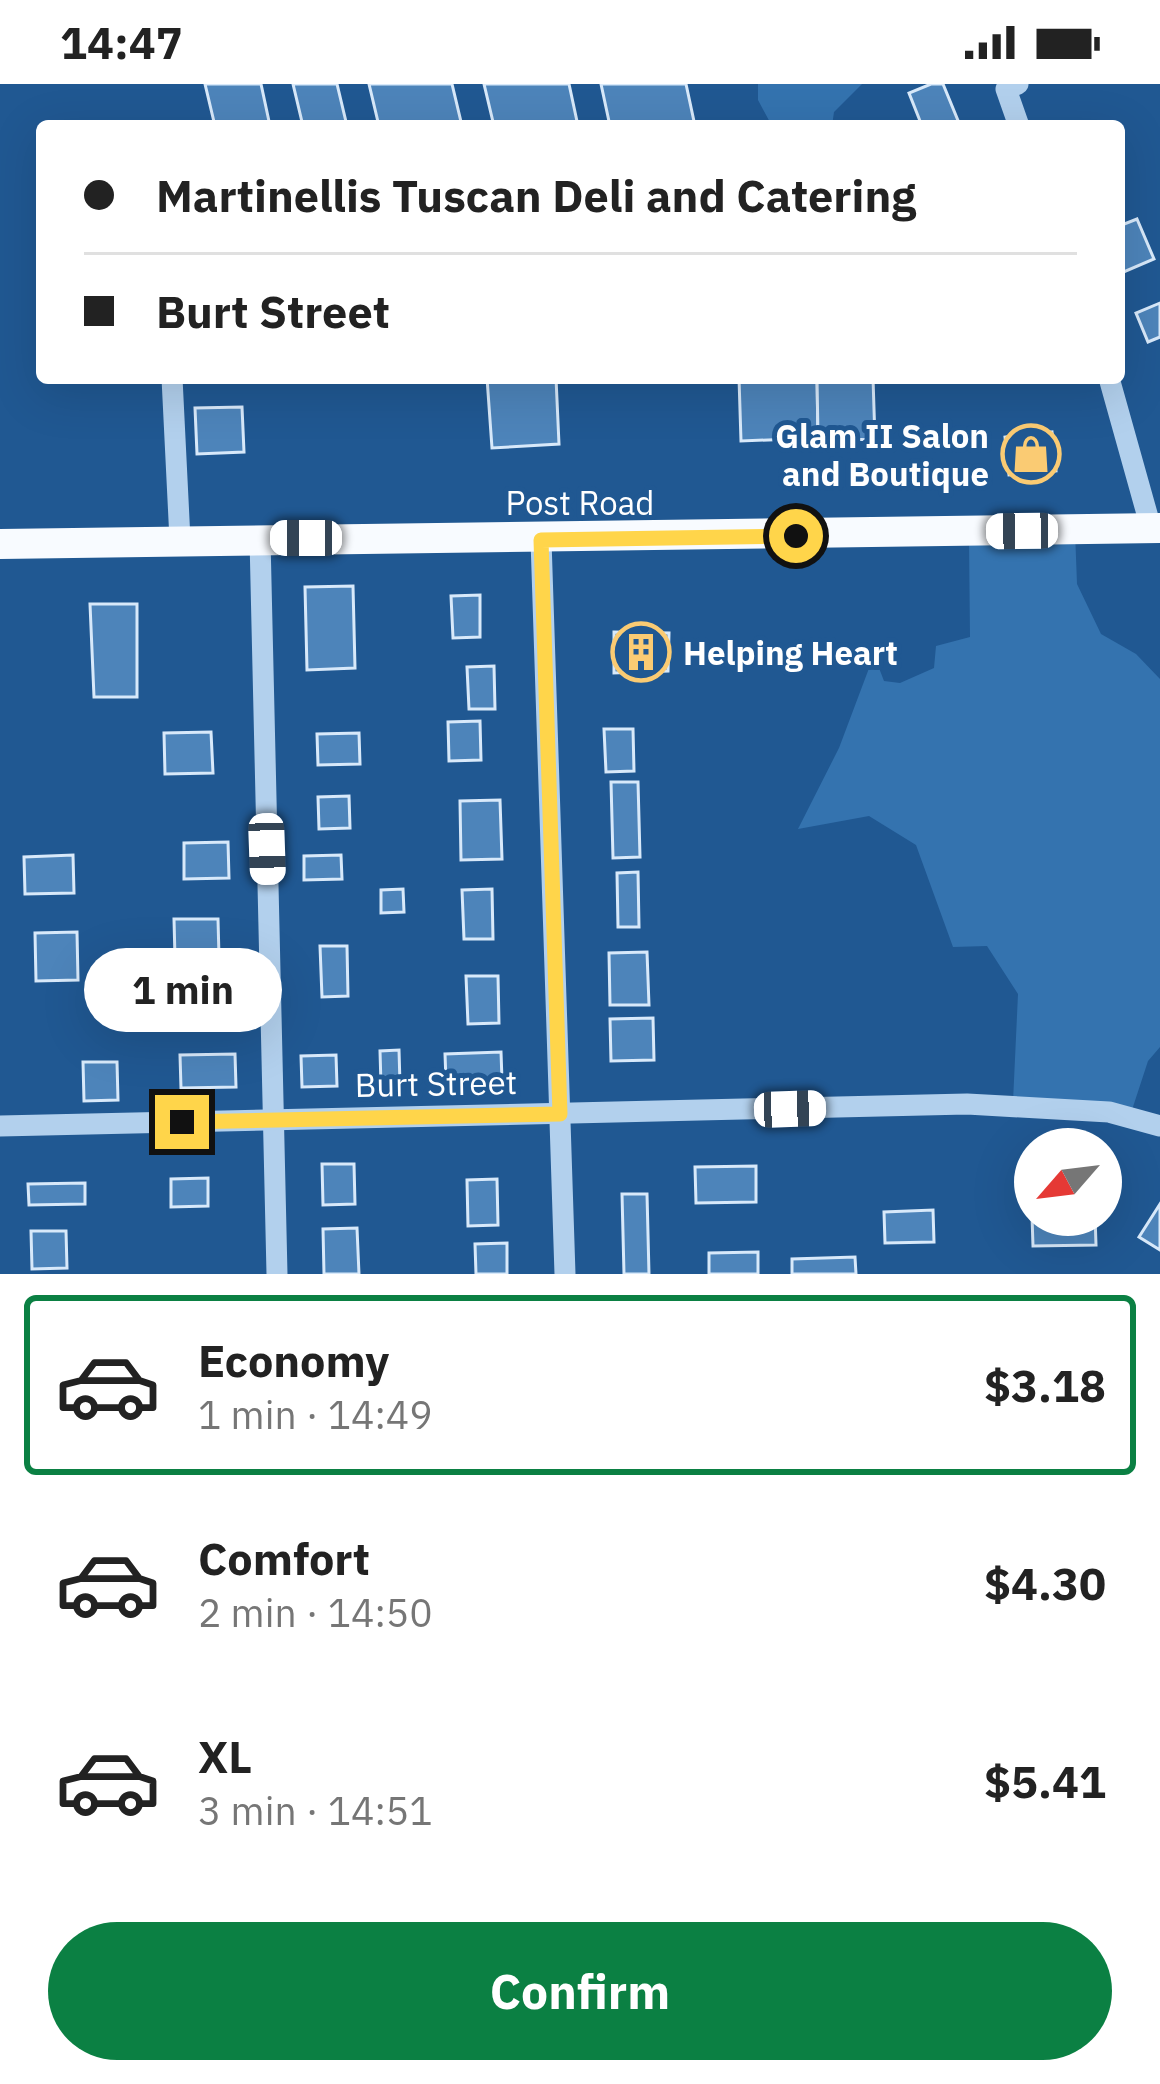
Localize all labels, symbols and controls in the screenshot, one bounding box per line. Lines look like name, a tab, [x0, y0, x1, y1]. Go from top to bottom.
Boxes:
text: 14:47	[60, 13, 183, 71]
text: Martinellis Tuscan Deli and Catering	[156, 166, 916, 224]
text: Burt Street	[156, 282, 390, 340]
place label: Glam II Salon and Boutique	[775, 414, 989, 495]
shop icon: Glam II Salon and Boutique	[1000, 423, 1062, 485]
street label: Post Road	[506, 481, 654, 524]
route start	[769, 509, 823, 563]
car	[986, 512, 1058, 550]
car	[270, 520, 342, 556]
building icon: Helping Heart	[610, 621, 672, 683]
place label: Helping Heart	[683, 631, 898, 674]
car	[248, 812, 286, 886]
callout: 1 min	[83, 948, 281, 1032]
text: 1 min	[132, 964, 234, 1015]
street label: Burt Street	[354, 1060, 518, 1106]
car	[753, 1090, 827, 1128]
route end	[155, 1095, 209, 1149]
north arrow	[1014, 1128, 1122, 1236]
map controls	[1014, 1128, 1122, 1236]
icon: car	[54, 1331, 162, 1439]
text: Economy	[198, 1331, 389, 1389]
text: $3.18	[984, 1356, 1106, 1414]
text: 1 min · 14:49	[198, 1389, 433, 1440]
icon: car	[54, 1529, 162, 1637]
text: Comfort	[198, 1529, 370, 1587]
text: $4.30	[984, 1554, 1106, 1612]
text: 2 min · 14:50	[198, 1587, 433, 1638]
icon: car	[54, 1727, 162, 1835]
text: XL	[198, 1727, 252, 1785]
text: $5.41	[984, 1752, 1106, 1810]
text: 3 min · 14:51	[198, 1785, 433, 1836]
button: Confirm	[48, 1922, 1112, 2060]

